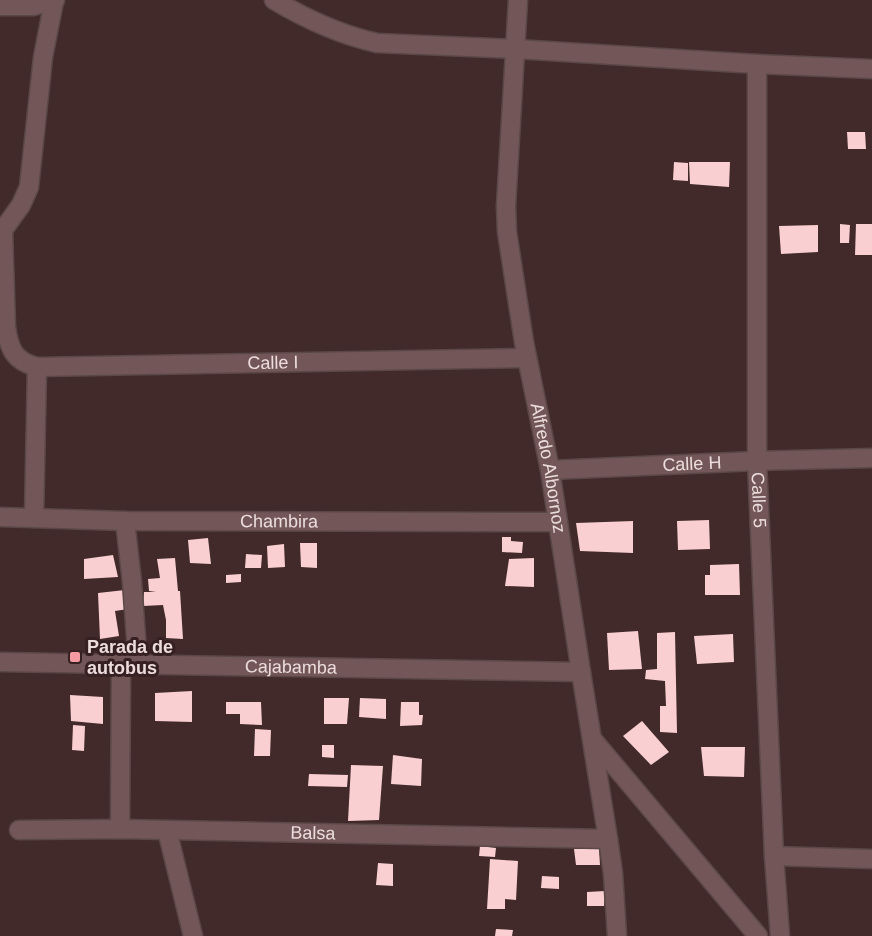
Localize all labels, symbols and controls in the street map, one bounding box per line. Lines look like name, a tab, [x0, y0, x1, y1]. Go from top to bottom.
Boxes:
street label: Calle I	[247, 352, 299, 373]
street label: Alfredo Albornoz	[527, 401, 570, 535]
street label: Calle H	[662, 453, 722, 475]
street label: Calle 5	[747, 472, 770, 528]
street label: Chambira	[240, 511, 319, 531]
place label: Parada de autobus	[87, 637, 173, 678]
marker: Parada de autobus	[68, 650, 82, 664]
street label: Cajabamba	[245, 656, 338, 678]
street label: Balsa	[290, 822, 337, 843]

